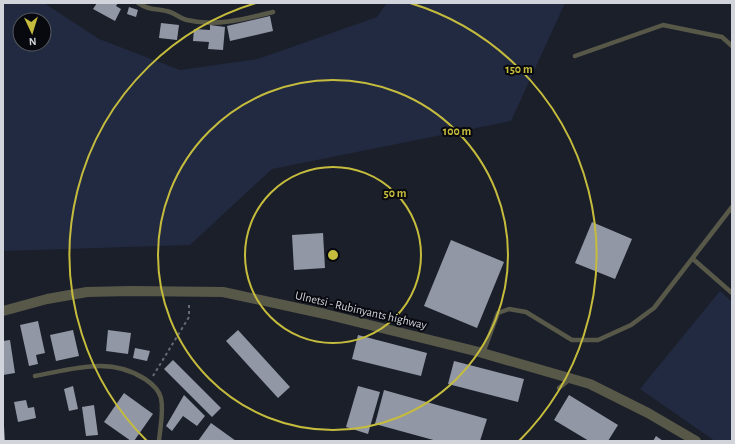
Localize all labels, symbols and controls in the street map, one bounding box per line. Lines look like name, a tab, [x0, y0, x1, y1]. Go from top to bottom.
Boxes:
north arrow	[12, 12, 52, 52]
text: N	[28, 36, 37, 47]
text: 150 m	[505, 63, 533, 75]
text: 100 m	[443, 125, 471, 137]
text: 50 m	[384, 187, 407, 199]
centre of rings	[326, 248, 340, 262]
street label: Ulnetsi - Rubinyants highway	[294, 289, 428, 332]

